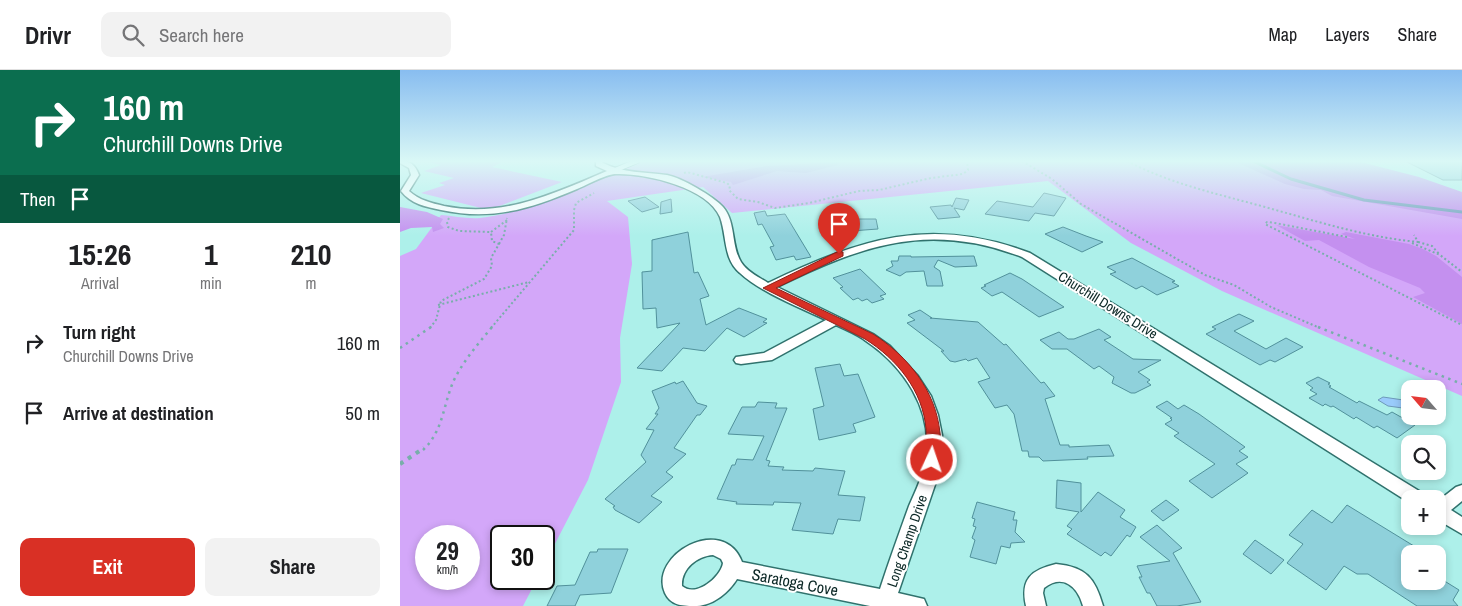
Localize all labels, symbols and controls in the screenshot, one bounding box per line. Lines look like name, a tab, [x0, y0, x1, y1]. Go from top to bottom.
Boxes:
search box	[101, 12, 451, 57]
text: Drivr	[25, 19, 71, 51]
icon: search	[119, 21, 147, 49]
text: Search here	[159, 22, 244, 48]
text: Map	[1269, 22, 1297, 47]
text: Layers	[1325, 22, 1370, 47]
text: Share	[1398, 22, 1437, 47]
text: 160 m	[103, 84, 184, 131]
icon: right	[20, 90, 85, 155]
text: Churchill Downs Drive	[103, 129, 282, 159]
icon: arrive	[66, 185, 94, 213]
text: Then	[20, 186, 56, 212]
pin	[818, 203, 860, 254]
icon: arrive	[825, 210, 853, 238]
text: 15:26	[69, 234, 131, 274]
text: 1	[204, 234, 218, 274]
text: 210	[290, 234, 331, 274]
street label: Churchill Downs Drive	[1055, 267, 1161, 343]
text: Arrival	[81, 272, 119, 294]
text: min	[200, 272, 222, 294]
text: m	[305, 272, 316, 294]
text: Turn right	[63, 319, 135, 345]
icon: right	[20, 329, 48, 357]
text: 160 m	[337, 330, 380, 356]
text: Churchill Downs Drive	[63, 345, 194, 367]
north arrow	[1401, 380, 1446, 425]
map controls	[1401, 380, 1446, 590]
icon: arrive	[20, 399, 48, 427]
text: Arrive at destination	[63, 400, 214, 426]
text: 50 m	[345, 400, 380, 426]
position arrow	[905, 433, 957, 485]
button: search	[1401, 435, 1446, 480]
button: +	[1401, 490, 1446, 535]
street label: Long Champ Drive	[883, 493, 931, 589]
speed limit sign: 30	[490, 525, 555, 590]
text: 29	[436, 534, 459, 568]
button: Exit	[20, 538, 195, 596]
button: Share	[205, 538, 380, 596]
button: −	[1401, 545, 1446, 590]
text: km/h	[437, 562, 458, 578]
street label: Saratoga Cove	[750, 563, 840, 601]

